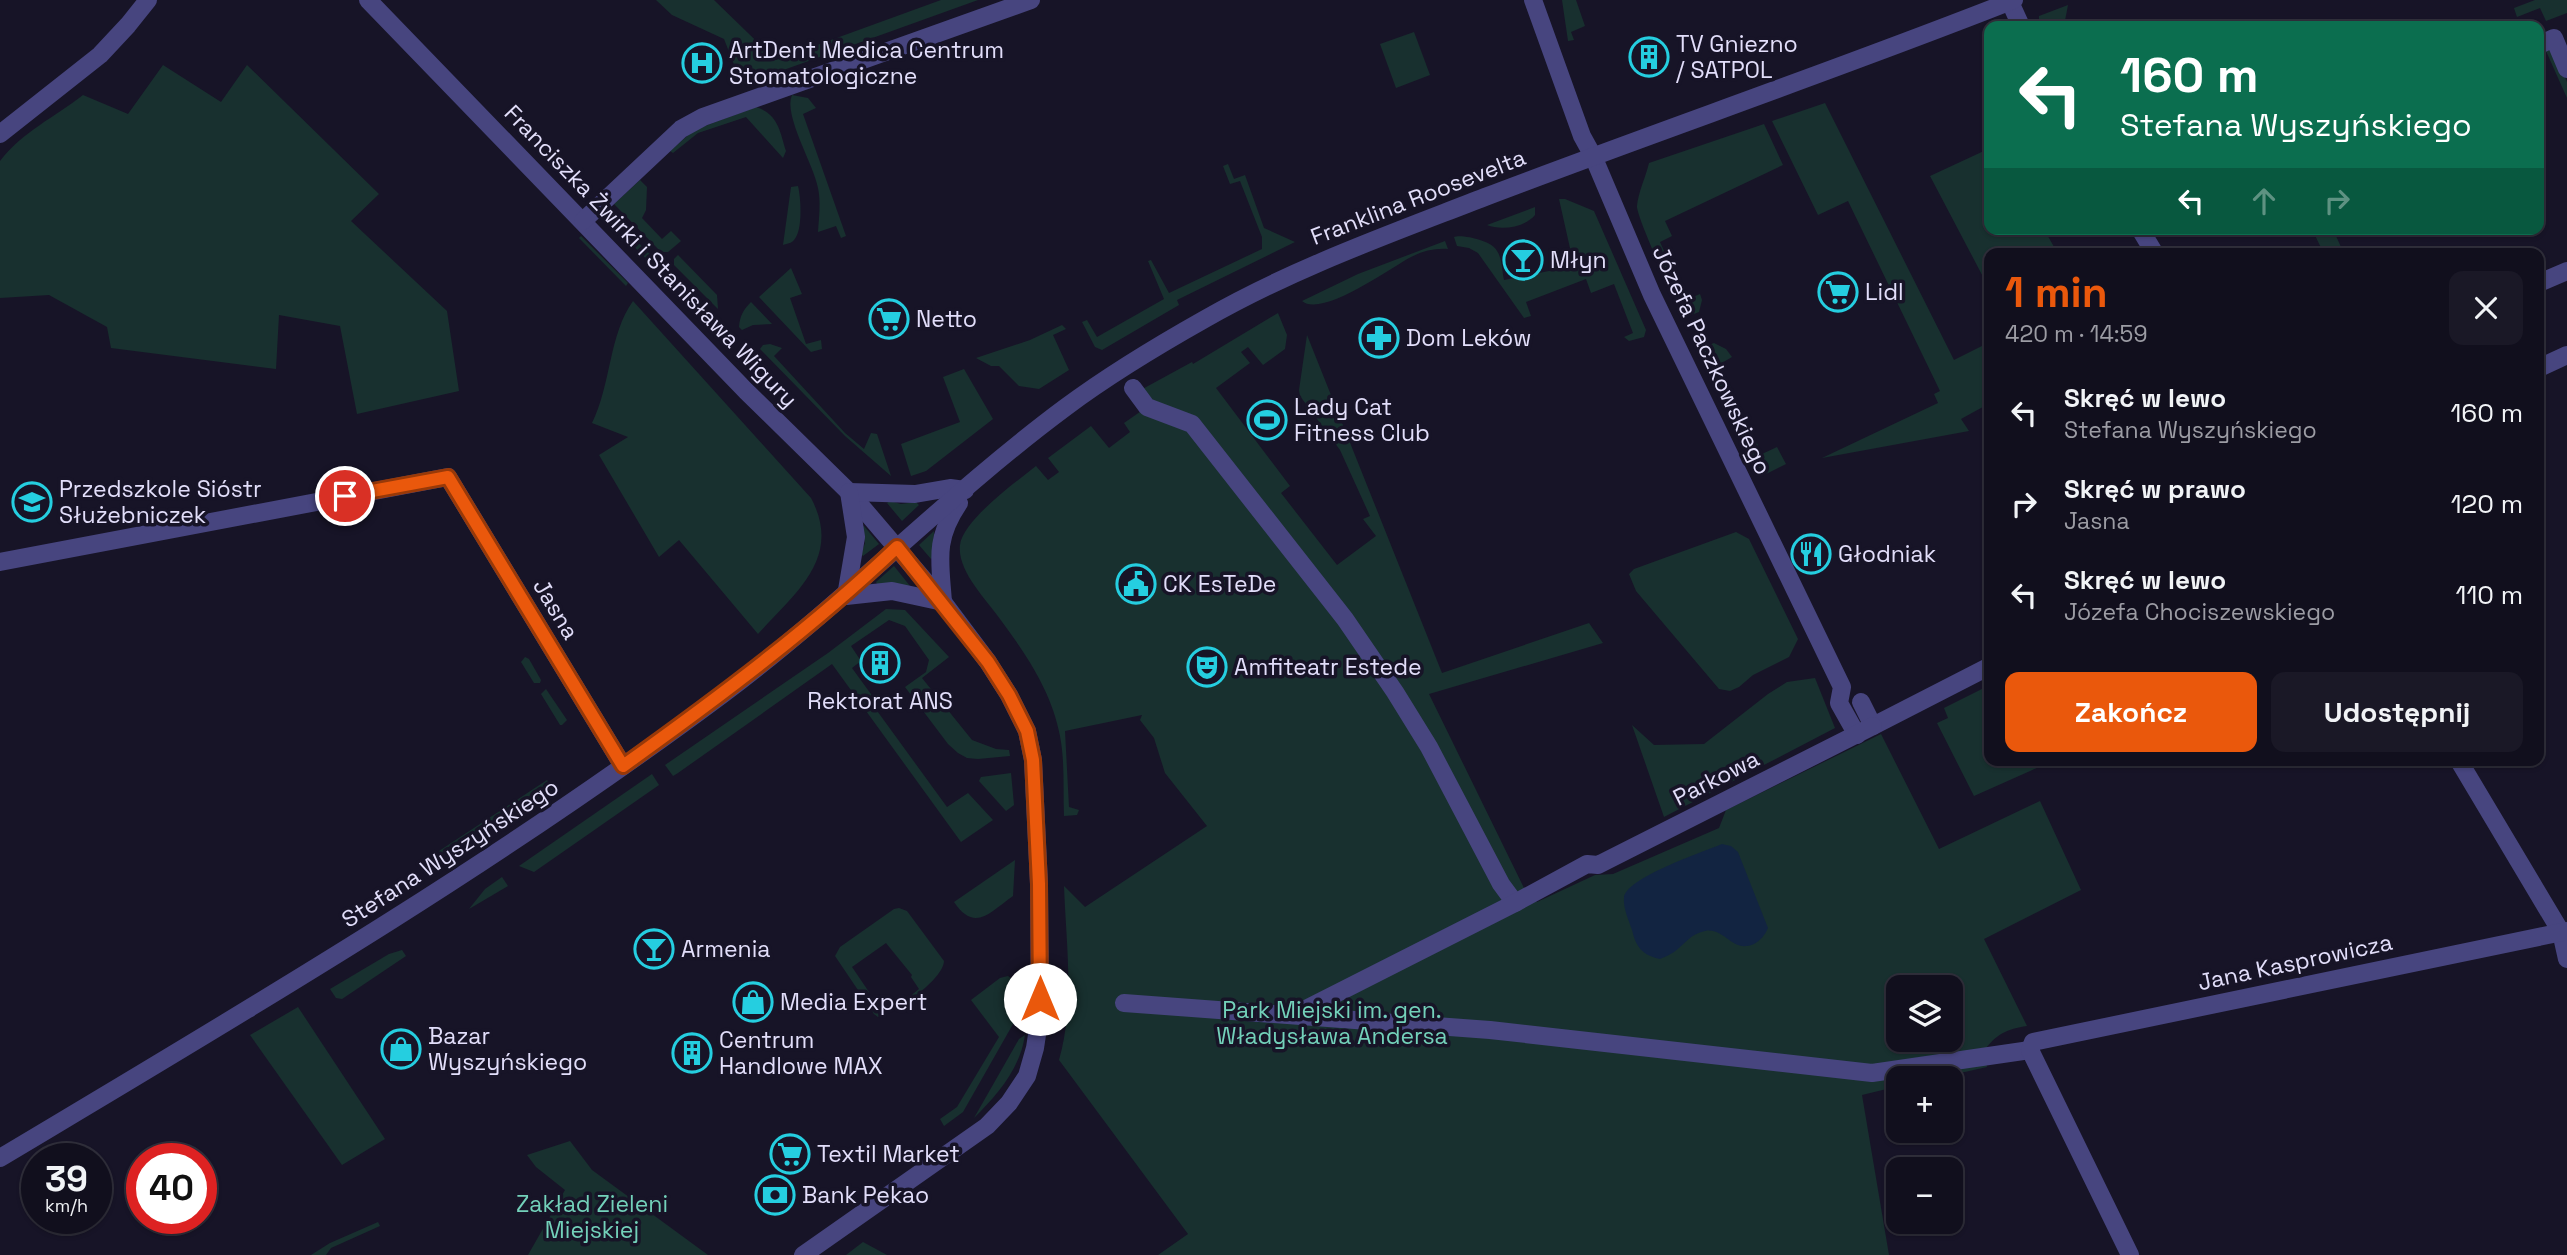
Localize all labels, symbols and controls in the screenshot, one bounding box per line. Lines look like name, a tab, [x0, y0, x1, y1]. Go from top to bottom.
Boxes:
place label: TV Gniezno / SATPOL	[1676, 29, 1798, 85]
place label: ArtDent Medica Centrum Stomatologiczne	[729, 35, 1004, 91]
building icon: TV Gniezno / SATPOL	[1628, 36, 1670, 78]
hospital icon: ArtDent Medica Centrum Stomatologiczne	[681, 42, 723, 84]
text: 160 m	[2120, 44, 2258, 106]
icon: left	[2005, 49, 2096, 140]
street label: Franciszka Żwirki i Stanisława Wigury	[498, 98, 804, 414]
text: Stefana Wyszyńskiego	[2120, 105, 2472, 145]
street label: Franklina Roosevelta	[1306, 142, 1530, 252]
icon: left	[2172, 182, 2210, 220]
icon: ahead	[2245, 182, 2283, 220]
icon: right	[2318, 182, 2356, 220]
bar icon: Młyn	[1502, 239, 1544, 281]
street label: Józefa Paczkowskiego	[1646, 241, 1778, 479]
place label: Młyn	[1550, 245, 1607, 275]
text: 1 min	[2005, 266, 2108, 319]
supermarket icon: Lidl	[1817, 271, 1859, 313]
button: close	[2449, 271, 2523, 345]
place label: Lidl	[1865, 277, 1904, 307]
supermarket icon: Netto	[868, 298, 910, 340]
place label: Netto	[916, 304, 977, 334]
pharmacy icon: Dom Leków	[1358, 317, 1400, 359]
text: 420 m · 14:59	[2005, 319, 2147, 349]
place label: Dom Leków	[1406, 323, 1531, 353]
text: Skręć w lewo	[2064, 381, 2226, 415]
place label: Lady Cat Fitness Club	[1294, 392, 1430, 448]
icon: left	[2005, 394, 2043, 432]
text: 160 m	[2451, 396, 2523, 430]
sports icon: Lady Cat Fitness Club	[1246, 399, 1288, 441]
text: Stefana Wyszyńskiego	[2064, 415, 2317, 445]
pin	[315, 466, 375, 526]
text: Skręć w prawo	[2064, 472, 2246, 506]
place label: Przedszkole Sióstr Służebniczek	[59, 474, 262, 530]
icon: arrive	[326, 477, 364, 515]
school or university icon: Przedszkole Sióstr Służebniczek	[11, 481, 53, 523]
icon: right	[2005, 485, 2043, 523]
text: 120 m	[2451, 487, 2523, 521]
text: Jasna	[2064, 506, 2130, 536]
restaurant icon: Głodniak	[1790, 533, 1832, 575]
place label: Głodniak	[1838, 539, 1936, 569]
public building icon: CK EsTeDe	[1115, 563, 1157, 605]
text: Skręć w lewo	[2064, 563, 2226, 597]
place label: CK EsTeDe	[1163, 569, 1276, 599]
street label: Jasna	[526, 573, 586, 645]
icon: left	[2005, 576, 2043, 614]
text: 110 m	[2456, 578, 2523, 612]
text: Józefa Chociszewskiego	[2064, 597, 2335, 627]
building icon: Rektorat ANS	[859, 642, 901, 684]
theatre icon: Amfiteatr Estede	[1186, 646, 1228, 688]
place label: Amfiteatr Estede	[1234, 652, 1422, 682]
button: Zakończ	[2005, 672, 2257, 752]
button: Udostępnij	[2271, 672, 2523, 752]
place label: Rektorat ANS	[807, 686, 953, 716]
street label: Parkowa	[1668, 744, 1764, 812]
street label: Stefana Wyszyńskiego	[336, 772, 564, 934]
street label: Jana Kasprowicza	[2195, 927, 2395, 997]
bar icon: Armenia	[633, 928, 675, 970]
place label: Armenia	[681, 934, 771, 964]
position arrow	[1003, 962, 1077, 1036]
map controls	[1886, 975, 1963, 1234]
button: layers	[1886, 975, 1963, 1052]
shop icon: Media Expert	[732, 981, 774, 1023]
place label: Media Expert	[780, 987, 927, 1017]
park label: Park Miejski im. gen. Władysława Andersa	[1216, 995, 1448, 1051]
place label: Bazar Wyszyńskiego	[428, 1021, 587, 1077]
place label: Centrum Handlowe MAX	[719, 1025, 883, 1081]
shop icon: Bazar Wyszyńskiego	[380, 1028, 422, 1070]
building icon: Centrum Handlowe MAX	[671, 1032, 713, 1074]
button: +	[1886, 1066, 1963, 1143]
supermarket icon: Textil Market	[769, 1133, 811, 1175]
place label: Textil Market	[817, 1139, 960, 1169]
speed limit sign: 40	[126, 1143, 217, 1234]
text: 39	[45, 1157, 88, 1201]
button: −	[1886, 1157, 1963, 1234]
bank icon: Bank Pekao	[754, 1174, 796, 1216]
place label: Bank Pekao	[802, 1180, 929, 1210]
park label: Zakład Zieleni Miejskiej	[516, 1189, 668, 1245]
text: km/h	[45, 1194, 88, 1217]

